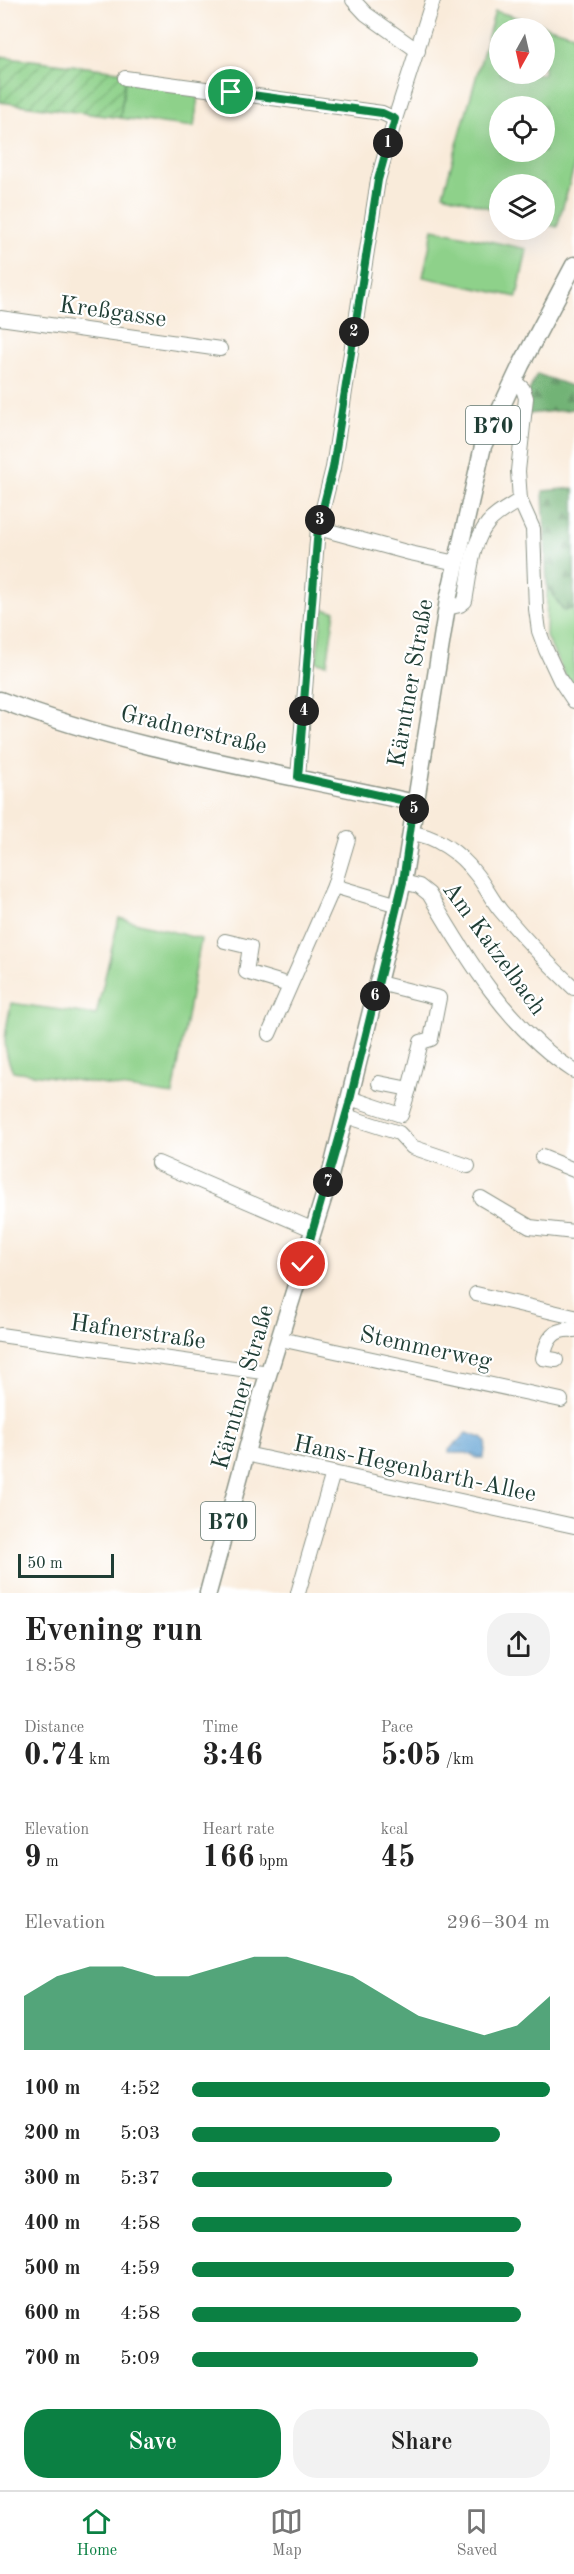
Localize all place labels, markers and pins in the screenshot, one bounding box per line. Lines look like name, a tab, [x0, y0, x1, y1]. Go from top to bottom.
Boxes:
pin	[205, 66, 256, 117]
pin: 1	[373, 128, 403, 158]
pin: 2	[339, 317, 369, 347]
pin: 3	[305, 505, 335, 535]
pin: 4	[289, 696, 319, 726]
pin: 5	[399, 794, 429, 824]
pin: 6	[360, 981, 390, 1011]
pin: 7	[313, 1167, 343, 1197]
pin	[277, 1238, 328, 1289]

